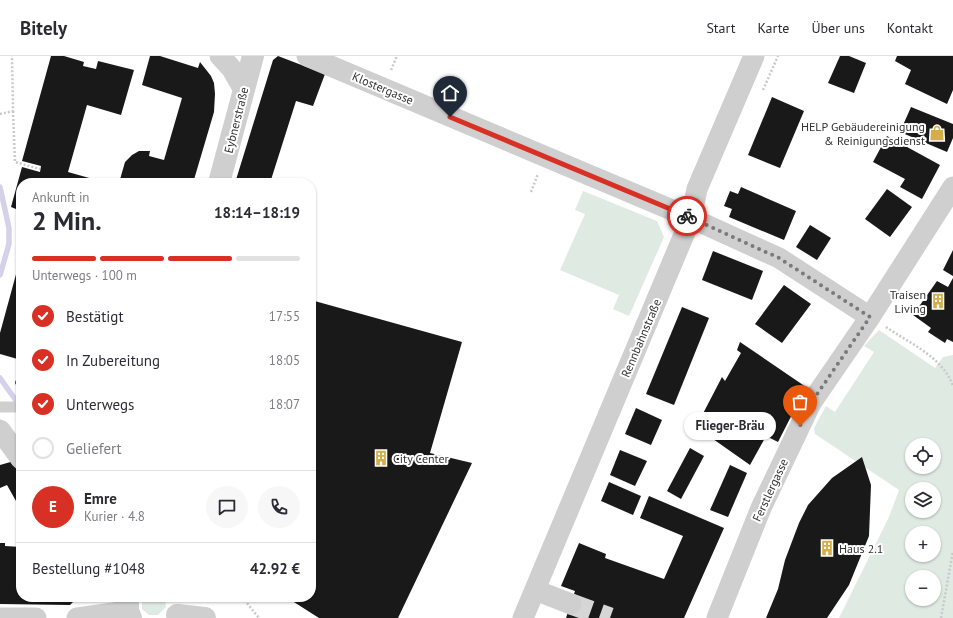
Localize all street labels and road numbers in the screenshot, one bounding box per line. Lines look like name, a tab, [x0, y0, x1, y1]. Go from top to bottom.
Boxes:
street label: Klostergasse	[350, 68, 416, 108]
street label: Eybnerstraße	[221, 85, 251, 155]
street label: Rennbahnstraße	[618, 297, 664, 379]
street label: Ferstlergasse	[749, 456, 791, 524]

